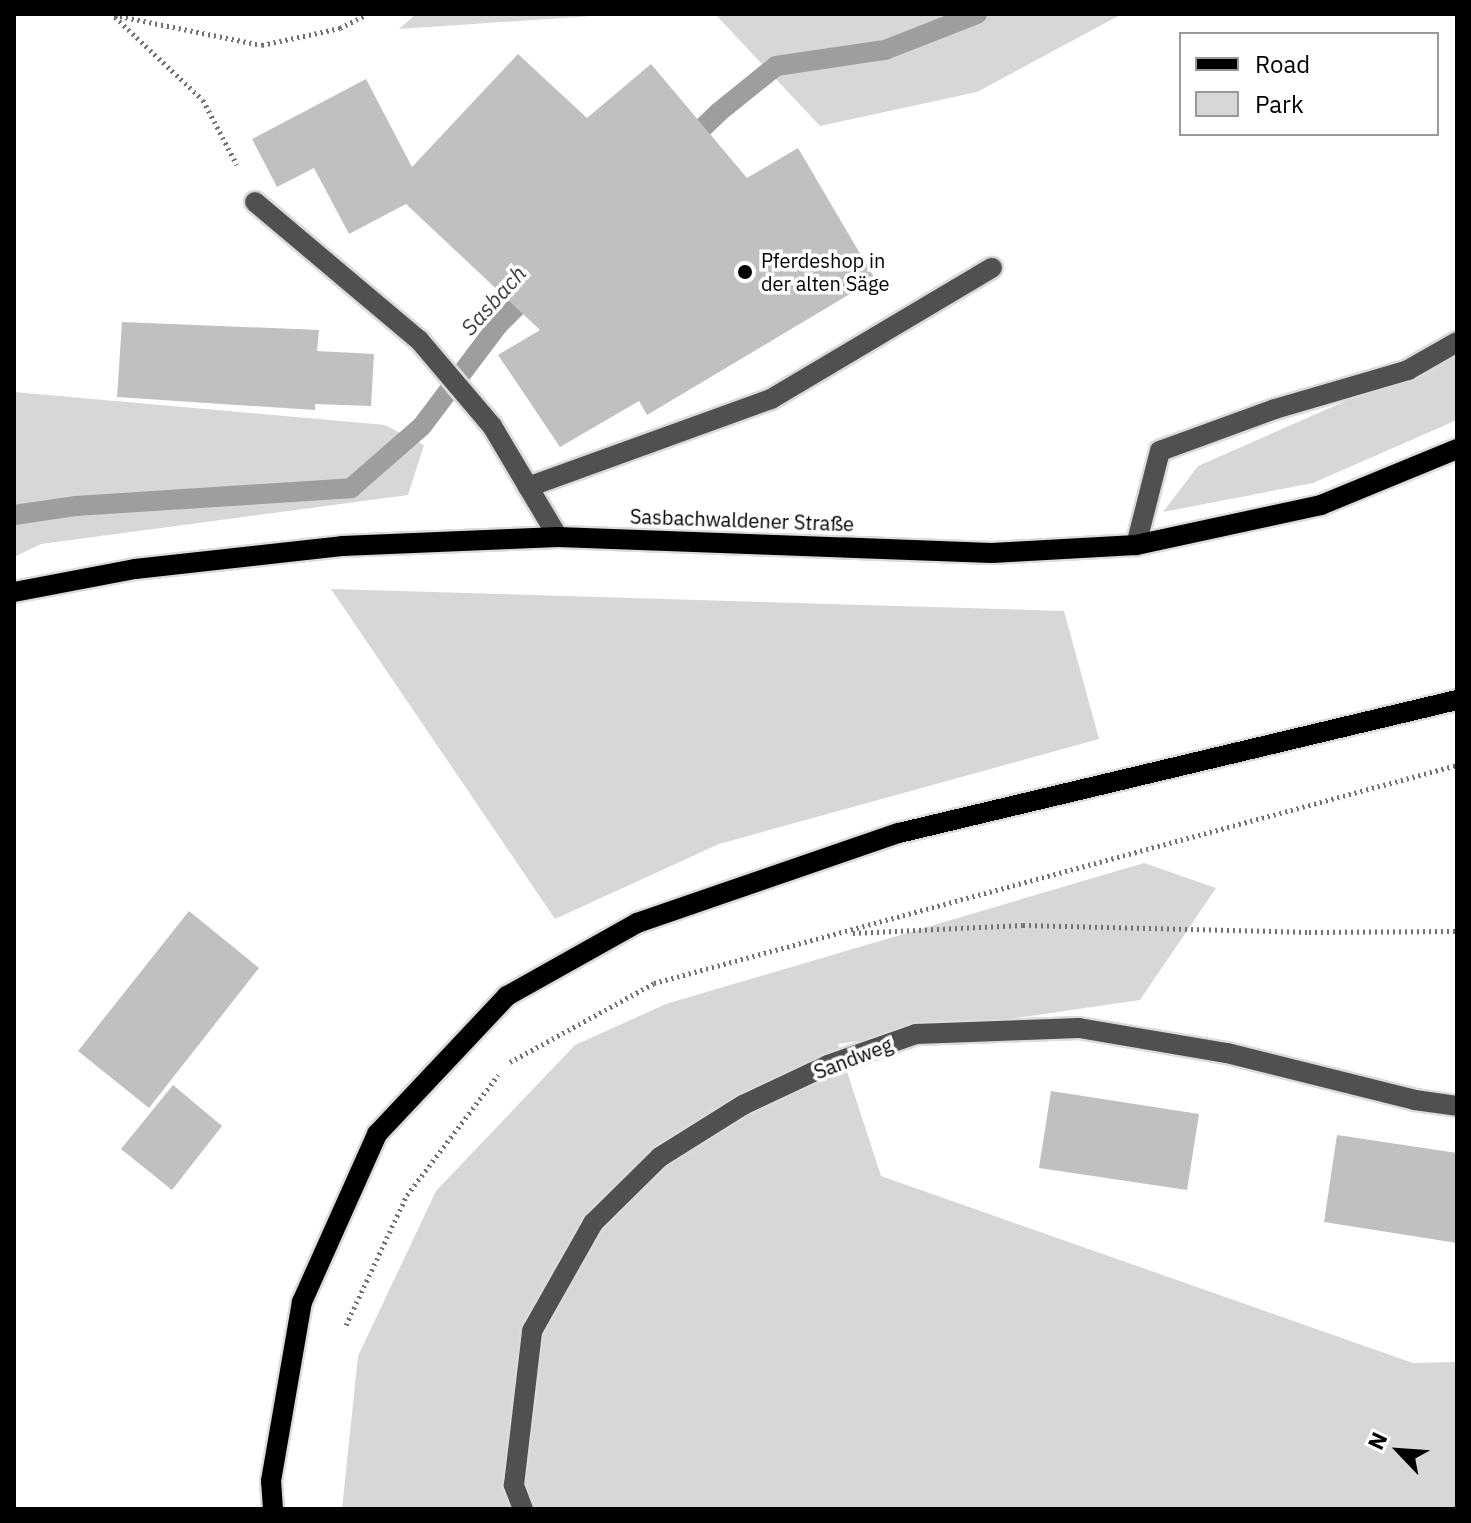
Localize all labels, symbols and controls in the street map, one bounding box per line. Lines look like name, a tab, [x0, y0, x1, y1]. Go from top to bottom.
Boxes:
legend	[1179, 32, 1439, 136]
text: Road	[1255, 48, 1310, 80]
text: Park	[1255, 88, 1304, 120]
place label: Pferdeshop in der alten Säge	[761, 248, 889, 295]
water label: Sasbach	[455, 260, 531, 340]
marker: Pferdeshop in der alten Säge	[736, 263, 754, 281]
street label: Sasbachwaldener Straße	[630, 504, 854, 536]
street label: Sandweg	[810, 1032, 896, 1084]
north arrow	[1359, 1411, 1439, 1491]
text: N	[1360, 1427, 1393, 1454]

